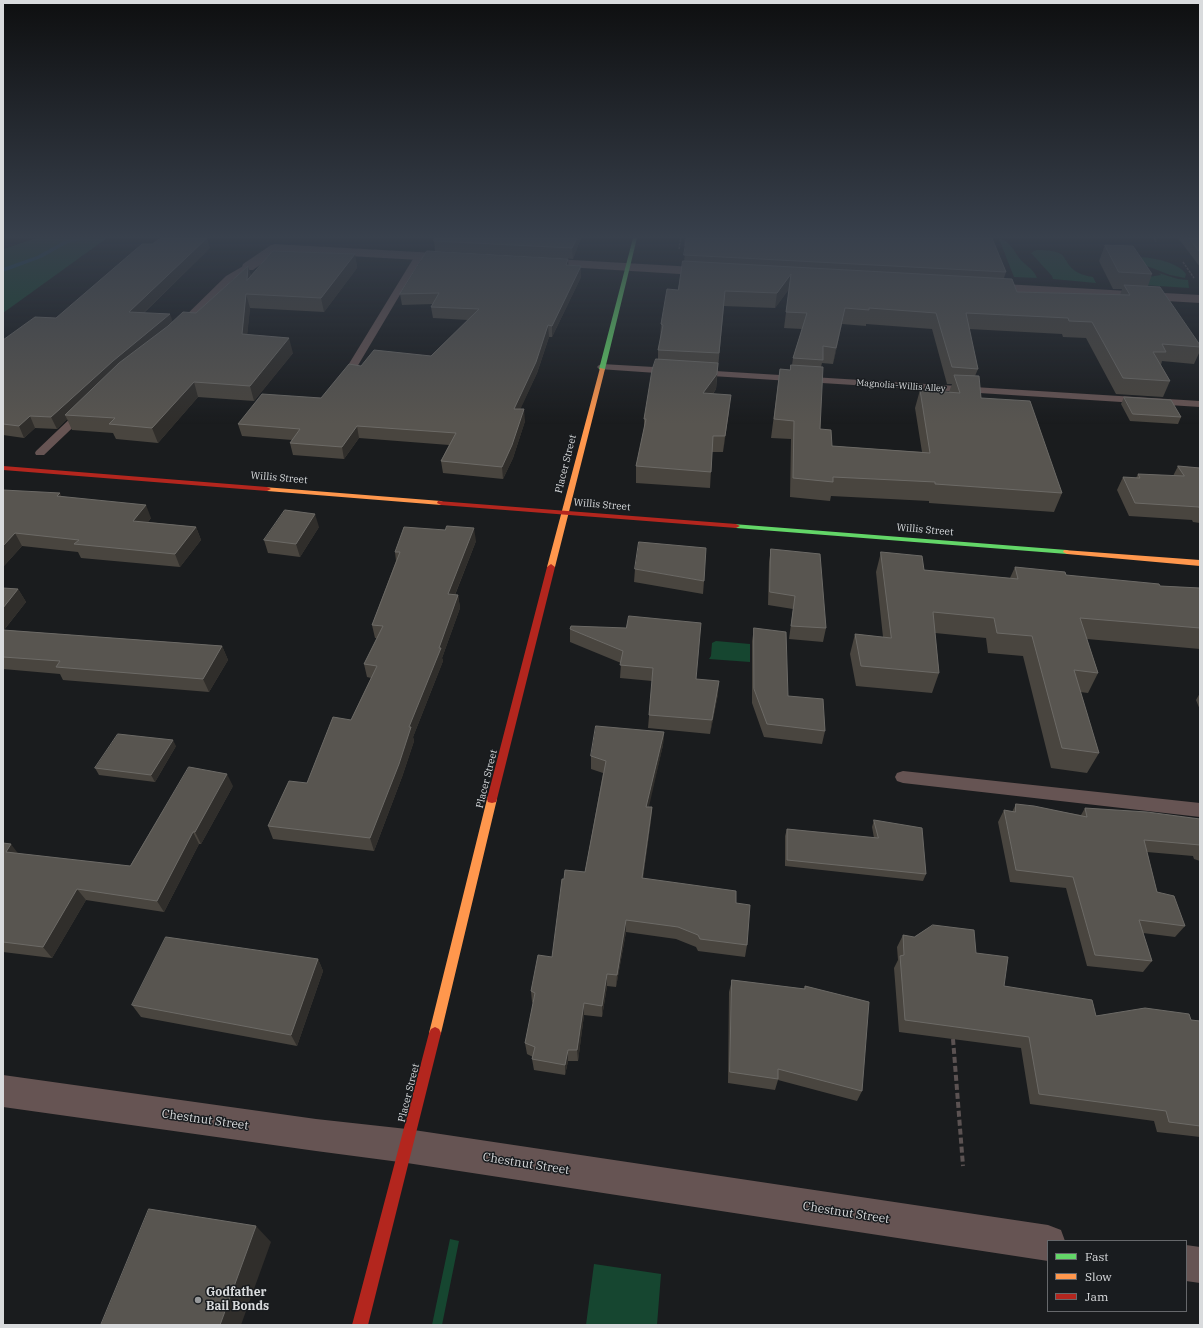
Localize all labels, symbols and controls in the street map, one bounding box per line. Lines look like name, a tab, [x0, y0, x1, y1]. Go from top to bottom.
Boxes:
street label: Magnolia-Willis Alley	[856, 377, 946, 395]
street label: Placer Street	[553, 433, 579, 495]
street label: Willis Street	[250, 470, 308, 486]
street label: Willis Street	[573, 497, 631, 513]
street label: Willis Street	[896, 522, 954, 538]
street label: Placer Street	[474, 748, 500, 810]
street label: Placer Street	[396, 1062, 422, 1124]
street label: Chestnut Street	[161, 1107, 249, 1133]
street label: Chestnut Street	[482, 1150, 570, 1178]
street label: Chestnut Street	[802, 1199, 890, 1227]
legend	[1047, 1240, 1187, 1312]
text: Fast	[1085, 1249, 1109, 1264]
text: Slow	[1085, 1269, 1112, 1284]
place label: Godfather Bail Bonds	[206, 1286, 269, 1314]
text: Jam	[1085, 1289, 1108, 1304]
marker: Godfather Bail Bonds	[193, 1295, 203, 1305]

